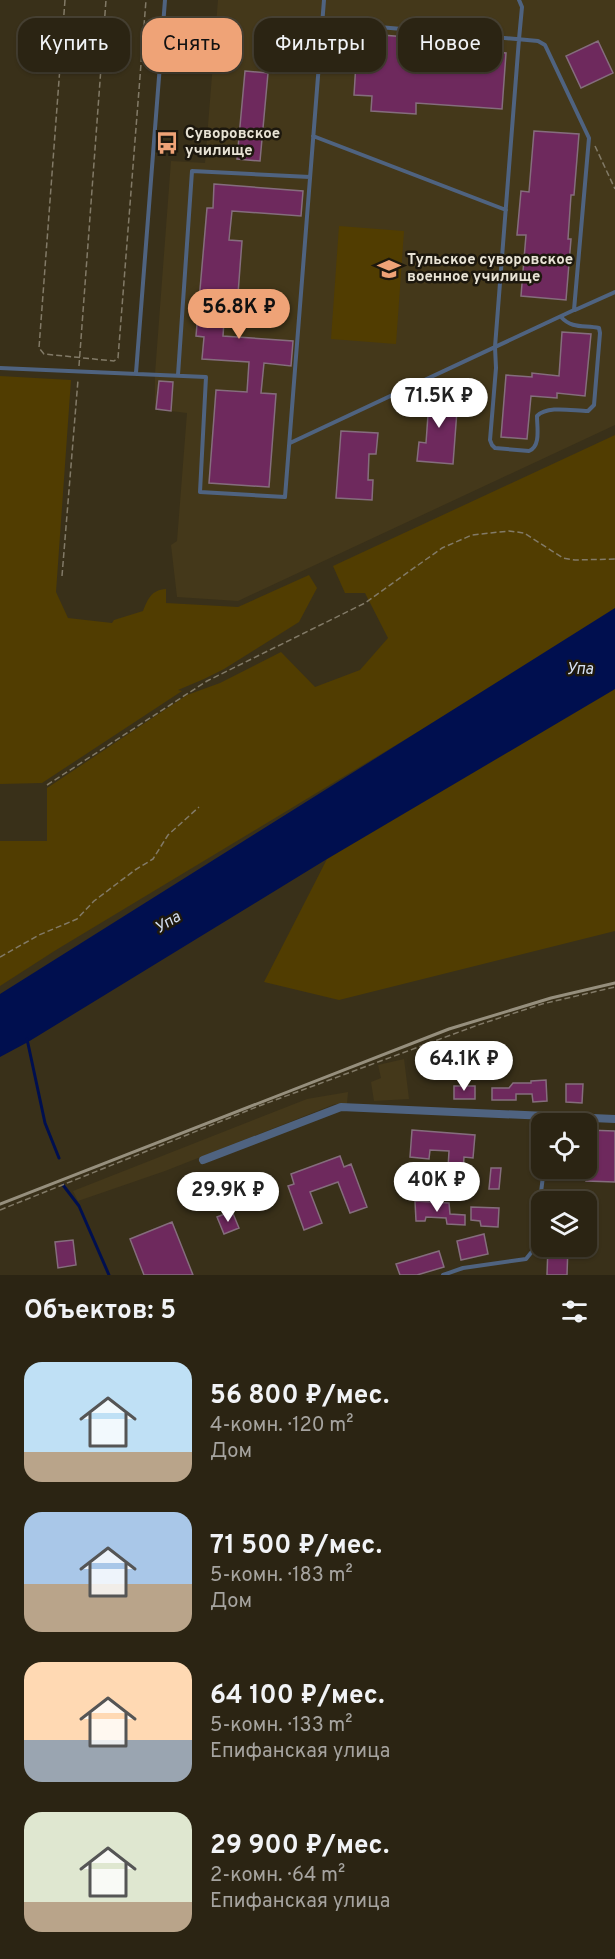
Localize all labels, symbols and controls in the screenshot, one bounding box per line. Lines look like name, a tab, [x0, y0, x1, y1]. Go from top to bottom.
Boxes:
chip: Купить	[18, 18, 130, 72]
chip: Снять	[142, 18, 242, 72]
chip: Фильтры	[254, 18, 386, 72]
chip: Новое	[398, 18, 502, 72]
place label: Суворовское училище	[185, 125, 280, 161]
bus stop icon: Суворовское училище	[154, 130, 180, 156]
place label: Тульское суворовское военное училище	[407, 251, 573, 287]
school or university icon: Тульское суворовское военное училище	[376, 256, 402, 282]
pin: 56.8K ₽	[184, 289, 294, 340]
text: 56.8K ₽	[202, 295, 276, 321]
pin: 71.5K ₽	[384, 378, 494, 429]
text: 71.5K ₽	[405, 384, 473, 410]
water label: Упа	[567, 660, 594, 680]
water label: Упа	[151, 907, 185, 939]
pin: 64.1K ₽	[409, 1041, 519, 1092]
text: 64.1K ₽	[429, 1047, 499, 1073]
map controls	[531, 1113, 597, 1257]
button: locate	[531, 1113, 597, 1179]
pin: 40K ₽	[395, 1162, 479, 1213]
text: 40K ₽	[408, 1168, 466, 1194]
pin: 29.9K ₽	[173, 1172, 283, 1223]
text: 29.9K ₽	[191, 1178, 265, 1204]
button: layers	[531, 1191, 597, 1257]
text: Объектов: 5	[24, 1295, 176, 1328]
icon: filters	[558, 1295, 591, 1328]
text: 56 800 ₽/мес.	[210, 1380, 389, 1413]
icon: home	[72, 1386, 144, 1458]
text: 4-комн. · 120 m²	[210, 1413, 354, 1439]
text: Дом	[210, 1439, 252, 1465]
text: 71 500 ₽/мес.	[210, 1530, 382, 1563]
icon: home	[72, 1536, 144, 1608]
text: 5-комн. · 183 m²	[210, 1563, 353, 1589]
text: Дом	[210, 1589, 252, 1615]
text: 64 100 ₽/мес.	[210, 1680, 385, 1713]
icon: home	[72, 1686, 144, 1758]
text: 5-комн. · 133 m²	[210, 1713, 353, 1739]
text: Епифанская улица	[210, 1739, 390, 1765]
text: 29 900 ₽/мес.	[210, 1830, 389, 1863]
icon: home	[72, 1836, 144, 1908]
text: 2-комн. · 64 m²	[210, 1863, 345, 1889]
text: Епифанская улица	[210, 1889, 390, 1915]

